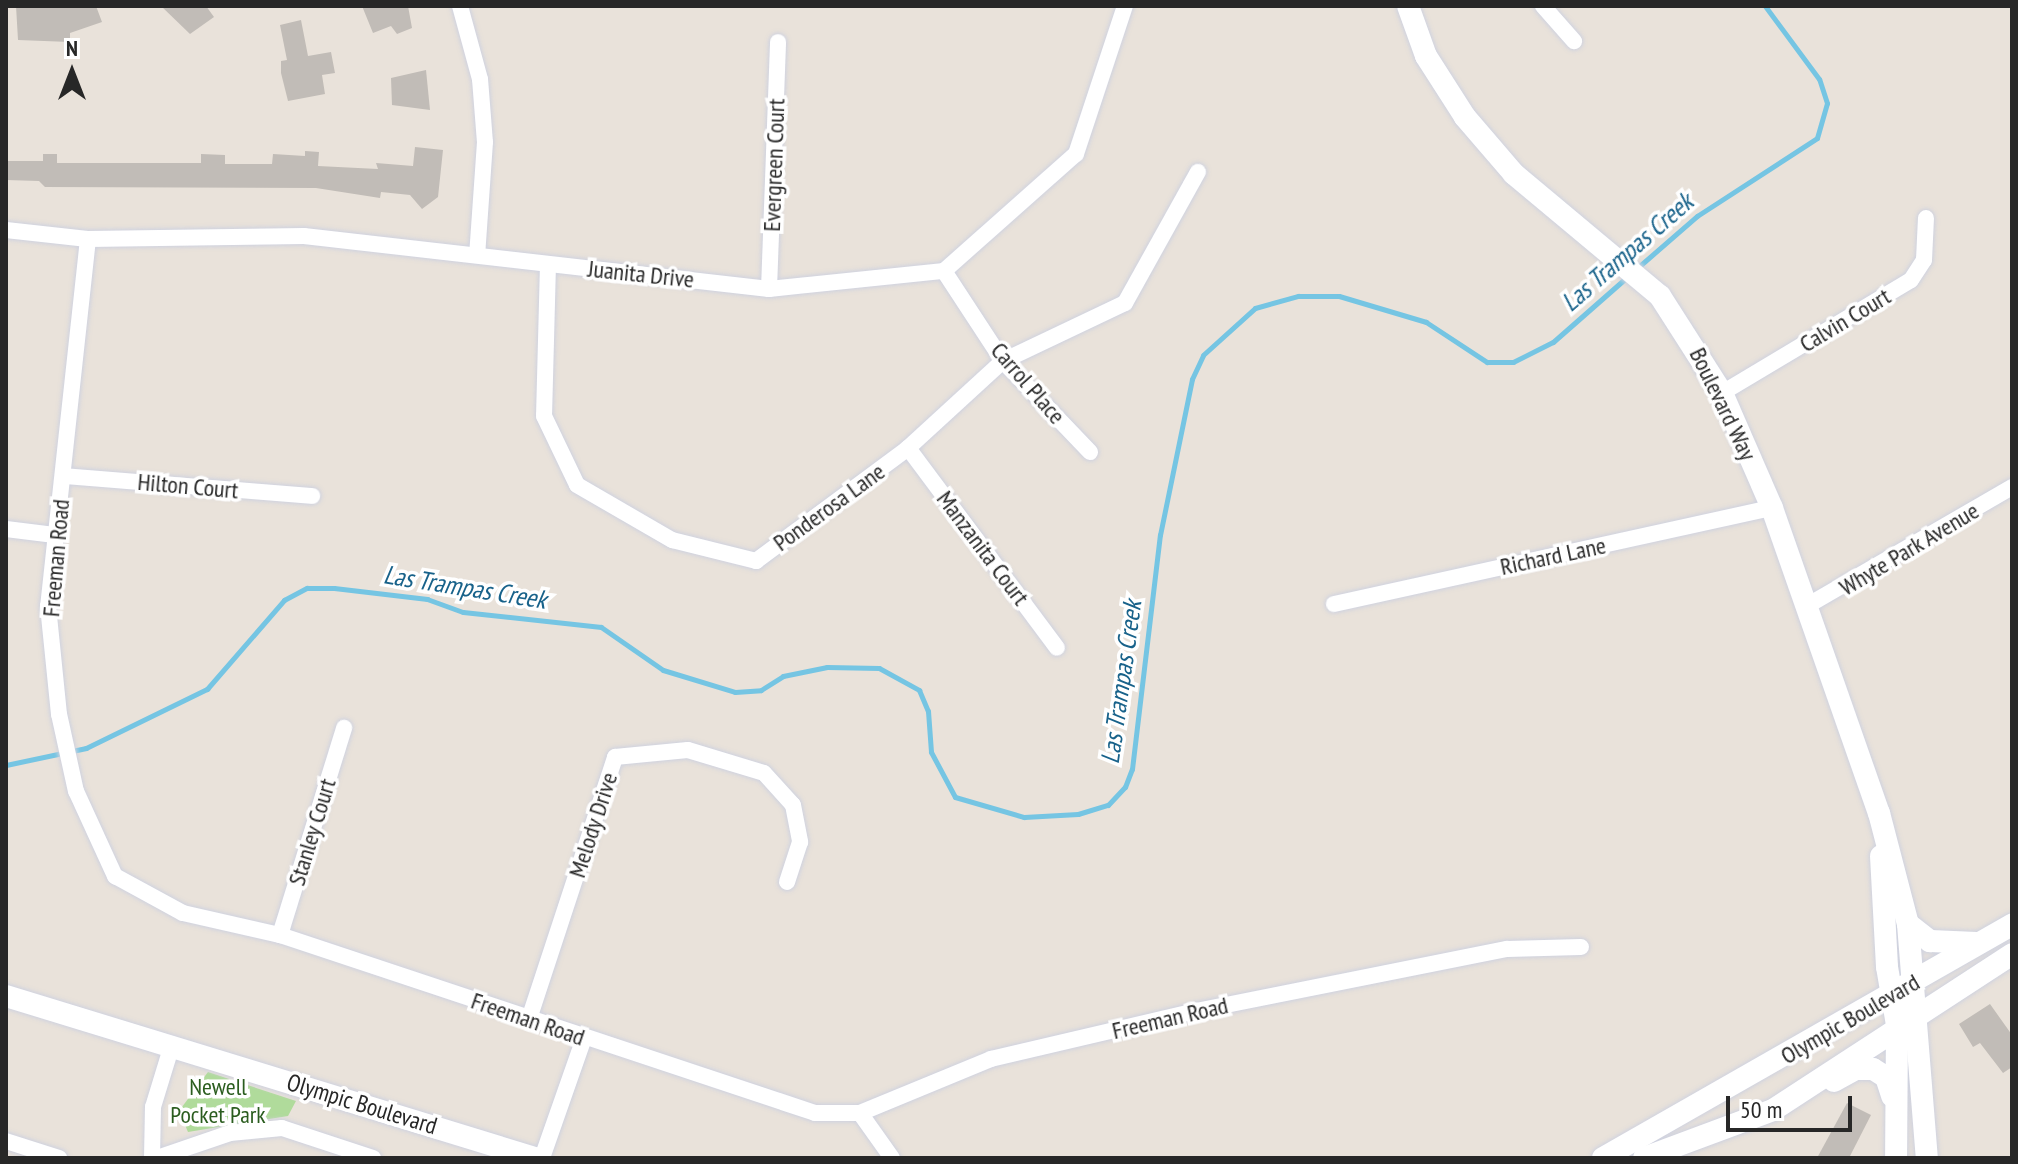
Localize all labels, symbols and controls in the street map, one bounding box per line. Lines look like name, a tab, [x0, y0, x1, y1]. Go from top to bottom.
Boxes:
north arrow	[32, 32, 112, 112]
text: N	[66, 34, 78, 62]
street label: Evergreen Court	[757, 98, 791, 232]
water label: Las Trampas Creek	[1554, 186, 1700, 318]
street label: Juanita Drive	[587, 254, 695, 294]
street label: Calvin Court	[1794, 282, 1896, 358]
street label: Carrol Place	[985, 336, 1071, 430]
street label: Boulevard Way	[1683, 343, 1763, 465]
street label: Ponderosa Lane	[768, 457, 890, 557]
street label: Hilton Court	[136, 467, 240, 505]
street label: Manzanita Court	[931, 485, 1035, 611]
street label: Whyte Park Avenue	[1834, 496, 1984, 602]
street label: Freeman Road	[37, 498, 75, 618]
street label: Richard Lane	[1498, 531, 1608, 581]
water label: Las Trampas Creek	[381, 559, 549, 615]
water label: Las Trampas Creek	[1094, 598, 1148, 766]
street label: Melody Drive	[562, 769, 624, 881]
street label: Stanley Court	[282, 775, 342, 889]
street label: Olympic Boulevard	[1775, 968, 1925, 1070]
street label: Freeman Road	[468, 986, 588, 1052]
street label: Freeman Road	[1109, 991, 1231, 1045]
street label: Olympic Boulevard	[283, 1067, 441, 1141]
park label: Newell Pocket Park	[170, 1073, 266, 1129]
scale bar	[1730, 1080, 1856, 1130]
text: 50 m	[1740, 1094, 1782, 1125]

